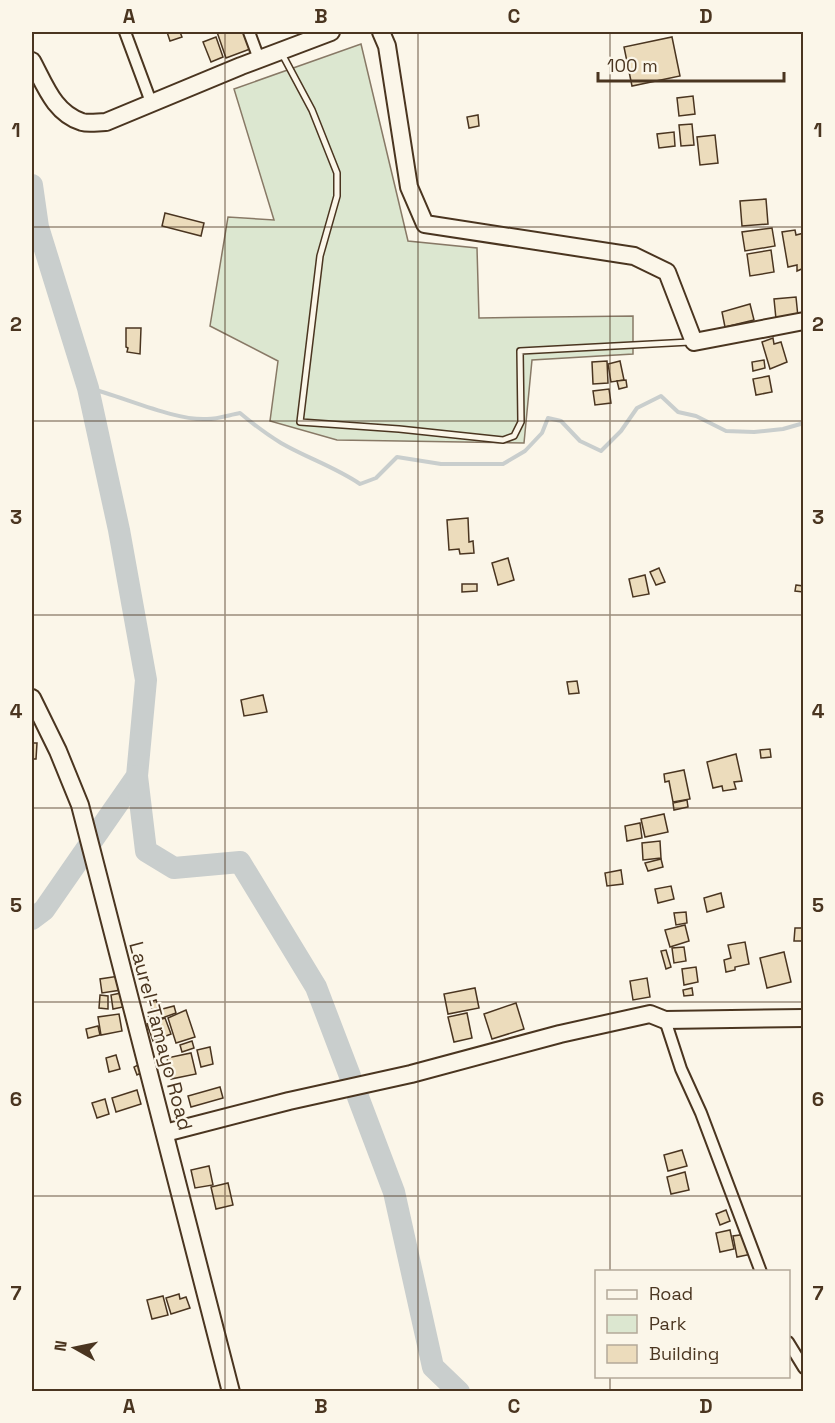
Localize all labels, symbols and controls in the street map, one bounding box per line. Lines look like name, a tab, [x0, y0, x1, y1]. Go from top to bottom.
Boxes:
text: A	[123, 3, 136, 29]
text: B	[314, 3, 328, 29]
text: C	[508, 3, 521, 29]
text: D	[699, 3, 713, 29]
scale bar	[598, 45, 784, 83]
text: 100 m	[607, 54, 658, 77]
text: 1	[11, 117, 21, 143]
text: 1	[813, 117, 823, 143]
text: 2	[10, 311, 22, 337]
text: 2	[812, 311, 824, 337]
text: 3	[10, 504, 22, 530]
text: 3	[812, 504, 824, 530]
text: 4	[10, 698, 23, 724]
text: 4	[812, 698, 825, 724]
text: 5	[10, 892, 22, 918]
text: 5	[812, 892, 824, 918]
street label: Laurel-Tamayo Road	[123, 939, 199, 1133]
text: 6	[10, 1086, 22, 1112]
text: 6	[812, 1086, 824, 1112]
legend	[595, 1270, 790, 1378]
text: 7	[10, 1280, 22, 1306]
text: 7	[812, 1280, 824, 1306]
text: Road	[649, 1282, 693, 1305]
text: Park	[649, 1312, 687, 1335]
north arrow	[45, 1318, 105, 1378]
text: N	[49, 1339, 72, 1353]
text: Building	[649, 1342, 719, 1365]
text: A	[123, 1393, 136, 1419]
text: B	[314, 1393, 328, 1419]
text: C	[508, 1393, 521, 1419]
text: D	[699, 1393, 713, 1419]

